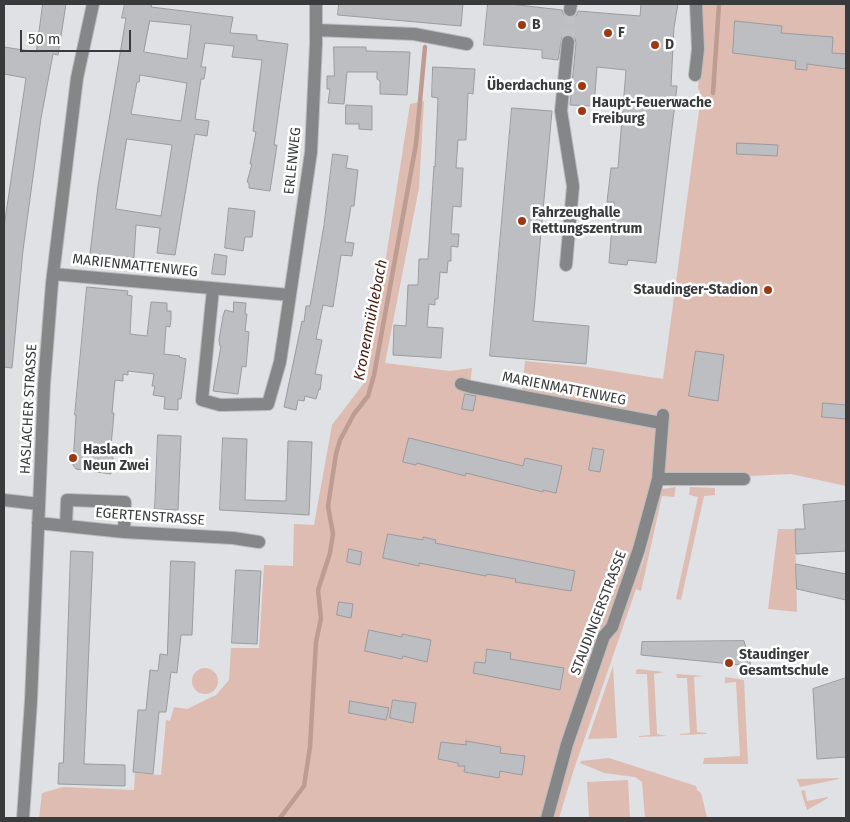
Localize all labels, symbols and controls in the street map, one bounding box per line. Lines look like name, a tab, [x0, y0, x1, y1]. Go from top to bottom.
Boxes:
place label: B	[532, 17, 541, 33]
marker: B	[516, 19, 528, 31]
scale bar	[22, 20, 134, 52]
place label: F	[618, 25, 625, 41]
marker: F	[602, 27, 614, 39]
text: 50 m	[28, 30, 61, 48]
place label: D	[665, 37, 674, 53]
marker: D	[649, 39, 661, 51]
place label: Überdachung	[487, 78, 572, 94]
marker: Überdachung	[576, 80, 588, 92]
place label: Haupt-Feuerwache Freiburg	[592, 95, 712, 128]
marker: Haupt-Feuerwache Freiburg	[576, 105, 588, 117]
street label: ERLENWEG	[281, 126, 305, 196]
place label: Fahrzeughalle Rettungszentrum	[532, 205, 642, 238]
marker: Fahrzeughalle Rettungszentrum	[516, 215, 528, 227]
street label: MARIENMATTENWEG	[71, 251, 199, 281]
water label: Kronenmühlebach	[350, 258, 392, 382]
place label: Staudinger-Stadion	[634, 282, 758, 298]
marker: Staudinger-Stadion	[762, 284, 774, 296]
street label: HASLACHER STRASSE	[17, 343, 41, 475]
street label: MARIENMATTENWEG	[501, 369, 627, 409]
place label: Haslach Neun Zwei	[83, 442, 149, 474]
marker: Haslach Neun Zwei	[67, 452, 79, 464]
street label: EGERTENSTRASSE	[95, 505, 205, 529]
street label: STAUDINGERSTRASSE	[567, 548, 631, 678]
place label: Staudinger Gesamtschule	[739, 647, 829, 680]
marker: Staudinger Gesamtschule	[723, 657, 735, 669]

